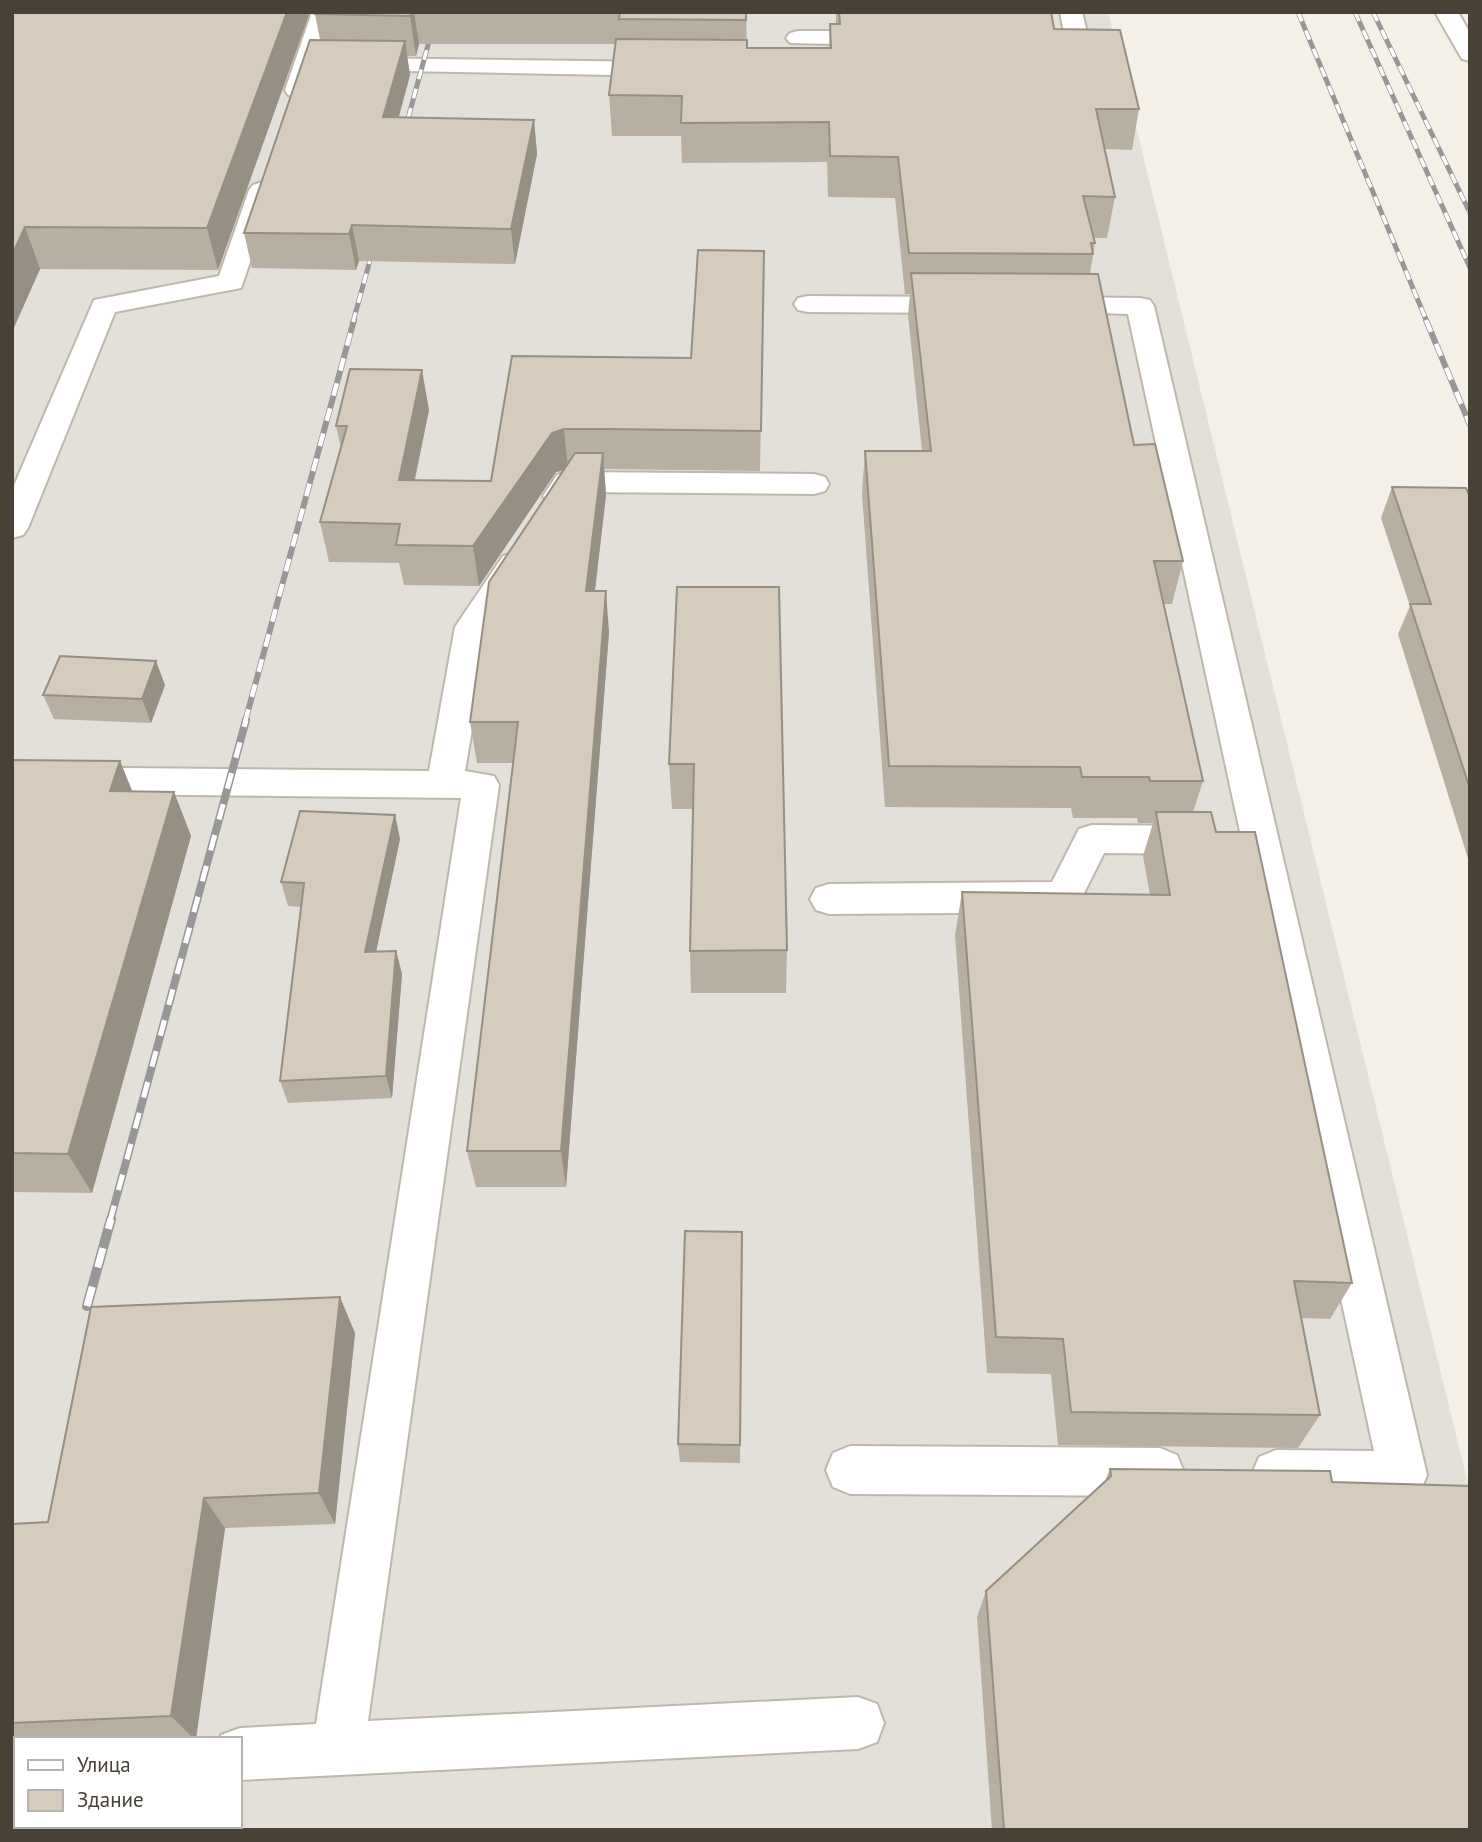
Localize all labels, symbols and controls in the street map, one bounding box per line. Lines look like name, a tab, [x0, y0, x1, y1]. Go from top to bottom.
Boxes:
legend	[14, 1737, 242, 1828]
text: Улица	[77, 1751, 131, 1778]
text: Здание	[77, 1786, 144, 1813]

